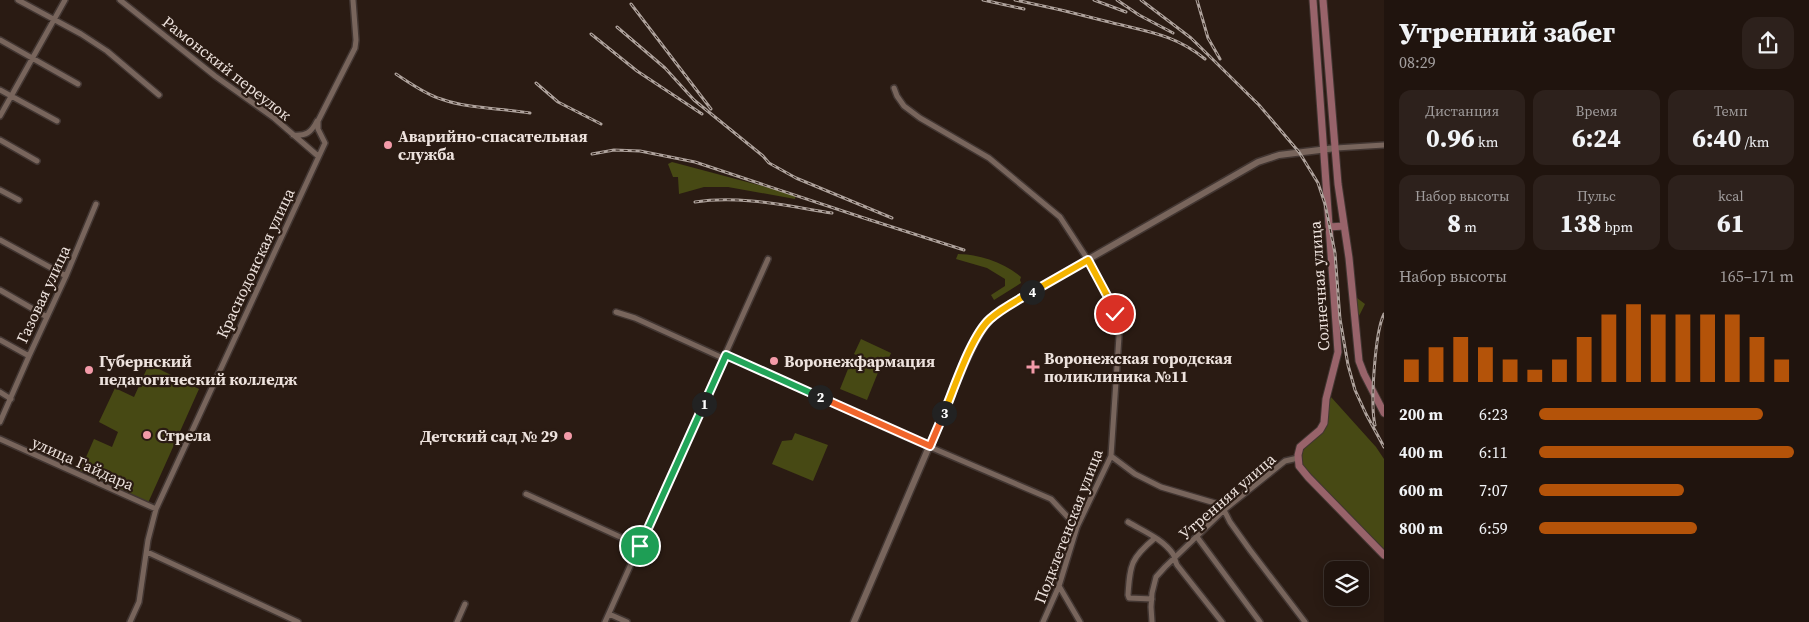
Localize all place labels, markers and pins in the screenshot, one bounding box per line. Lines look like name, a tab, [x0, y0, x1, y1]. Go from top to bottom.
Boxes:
place label: Аварийно-спасательная служба	[398, 125, 588, 165]
marker: Аварийно-спасательная служба	[382, 139, 394, 151]
pin: 4	[1020, 280, 1044, 304]
pin	[1094, 293, 1136, 335]
place label: Воронежская городская поликлиника №11	[1044, 347, 1232, 387]
place label: Губернский педагогический колледж	[99, 350, 298, 390]
place label: Воронежфармация	[784, 350, 935, 372]
marker: Воронежфармация	[768, 355, 780, 367]
marker: Воронежская городская поликлиника №11	[1026, 360, 1040, 374]
marker: Губернский педагогический колледж	[83, 364, 95, 376]
pin: 2	[808, 384, 832, 410]
pin: 1	[692, 392, 716, 416]
pin: 3	[932, 400, 956, 426]
place label: Стрела	[157, 424, 212, 446]
place label: Детский сад № 29	[420, 425, 558, 447]
marker: Стрела	[141, 429, 153, 441]
marker: Детский сад № 29	[562, 430, 574, 442]
pin	[619, 525, 661, 567]

